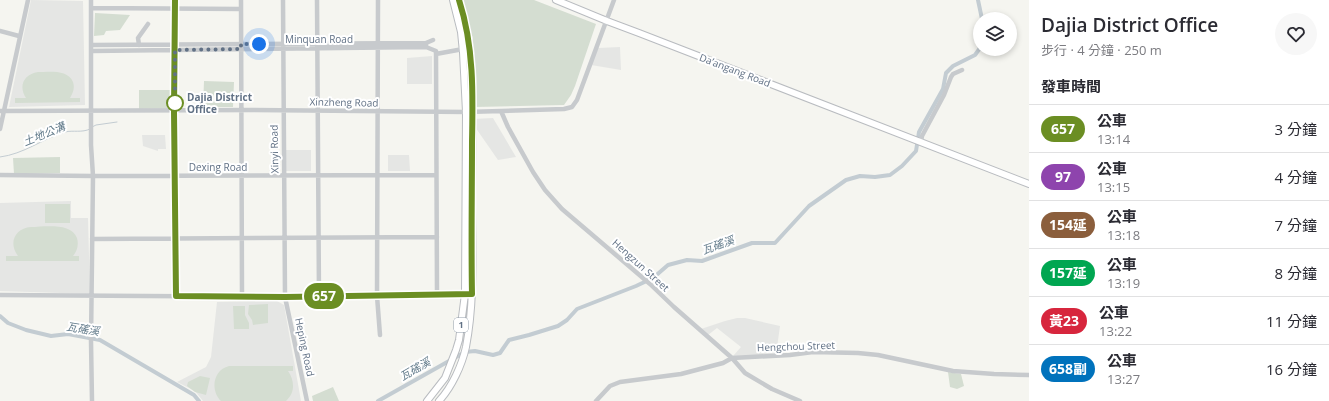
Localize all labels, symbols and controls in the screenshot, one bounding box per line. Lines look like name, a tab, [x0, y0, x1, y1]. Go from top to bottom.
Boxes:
map controls	[973, 12, 1017, 56]
button: layers	[973, 12, 1017, 56]
text: Dajia District Office	[1041, 12, 1218, 38]
button: heart	[1275, 13, 1317, 55]
street label: Minquan Road	[285, 32, 353, 46]
your location	[249, 34, 269, 54]
text: 步行 · 4 分鐘 · 250 m	[1041, 41, 1162, 59]
street label: Da’angang Road	[697, 50, 773, 90]
text: 發車時間	[1041, 76, 1101, 96]
place label: Dajia District Office	[187, 90, 253, 116]
marker: Dajia District Office	[166, 94, 184, 112]
street label: Xinzheng Road	[309, 94, 379, 110]
text: 公車	[1097, 110, 1127, 130]
water label: 土地公溝	[21, 118, 69, 149]
text: 657	[1051, 119, 1075, 138]
text: 3 分鐘	[1275, 119, 1317, 139]
street label: Xinyi Road	[267, 125, 281, 173]
text: 13:14	[1097, 130, 1130, 148]
text: 公車	[1097, 158, 1127, 178]
street label: Dexing Road	[189, 160, 247, 174]
text: 97	[1055, 167, 1071, 186]
text: 4 分鐘	[1275, 167, 1317, 187]
text: 13:15	[1097, 178, 1130, 196]
text: 公車	[1107, 206, 1137, 226]
text: 154延	[1049, 215, 1087, 234]
text: 7 分鐘	[1275, 215, 1317, 235]
text: 13:18	[1107, 226, 1140, 244]
water label: 瓦磘溪	[700, 231, 738, 257]
street label: Hengzun Street	[610, 236, 673, 295]
text: 公車	[1107, 254, 1137, 274]
text: 157延	[1049, 263, 1087, 282]
text: 8 分鐘	[1275, 263, 1317, 283]
text: 13:19	[1107, 274, 1140, 292]
line badge: 657	[301, 283, 347, 309]
text: 657	[312, 286, 336, 305]
text: 公車	[1099, 302, 1129, 322]
text: 黃23	[1049, 311, 1079, 330]
text: 11 分鐘	[1266, 311, 1317, 331]
street label: Heping Road	[292, 316, 318, 378]
road number: 1	[454, 318, 468, 332]
water label: 瓦磘溪	[66, 319, 103, 339]
text: 13:22	[1099, 322, 1132, 340]
street label: Hengchou Street	[757, 338, 836, 354]
text: 公車	[1107, 350, 1137, 370]
water label: 瓦磘溪	[397, 353, 435, 383]
text: 658副	[1049, 359, 1087, 378]
text: 16 分鐘	[1266, 359, 1317, 379]
text: 13:27	[1107, 370, 1140, 388]

